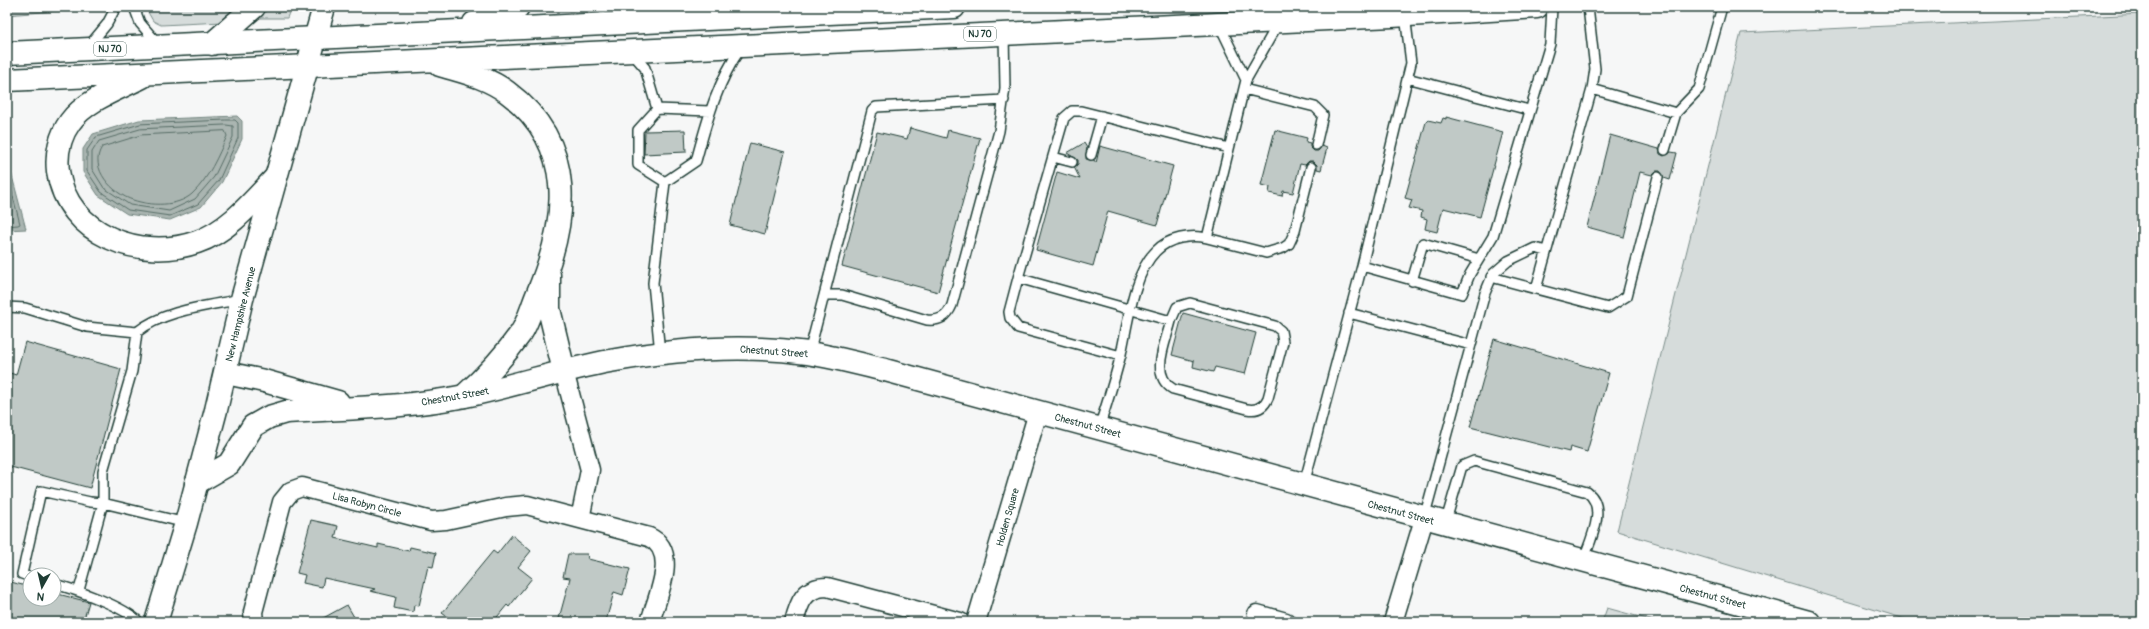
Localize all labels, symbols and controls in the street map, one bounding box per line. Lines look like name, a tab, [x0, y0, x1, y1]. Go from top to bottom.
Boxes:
road number: NJ 70	[964, 27, 996, 41]
road number: NJ 70	[94, 42, 126, 56]
street label: New Hampshire Avenue	[223, 265, 259, 363]
street label: Chestnut Street	[739, 344, 809, 360]
street label: Chestnut Street	[420, 385, 491, 409]
street label: Chestnut Street	[1053, 411, 1123, 441]
street label: Holden Square	[994, 487, 1022, 548]
street label: Lisa Robyn Circle	[331, 490, 403, 520]
street label: Chestnut Street	[1366, 498, 1436, 528]
north arrow	[22, 567, 62, 607]
street label: Chestnut Street	[1678, 582, 1748, 612]
text: N	[36, 589, 45, 603]

